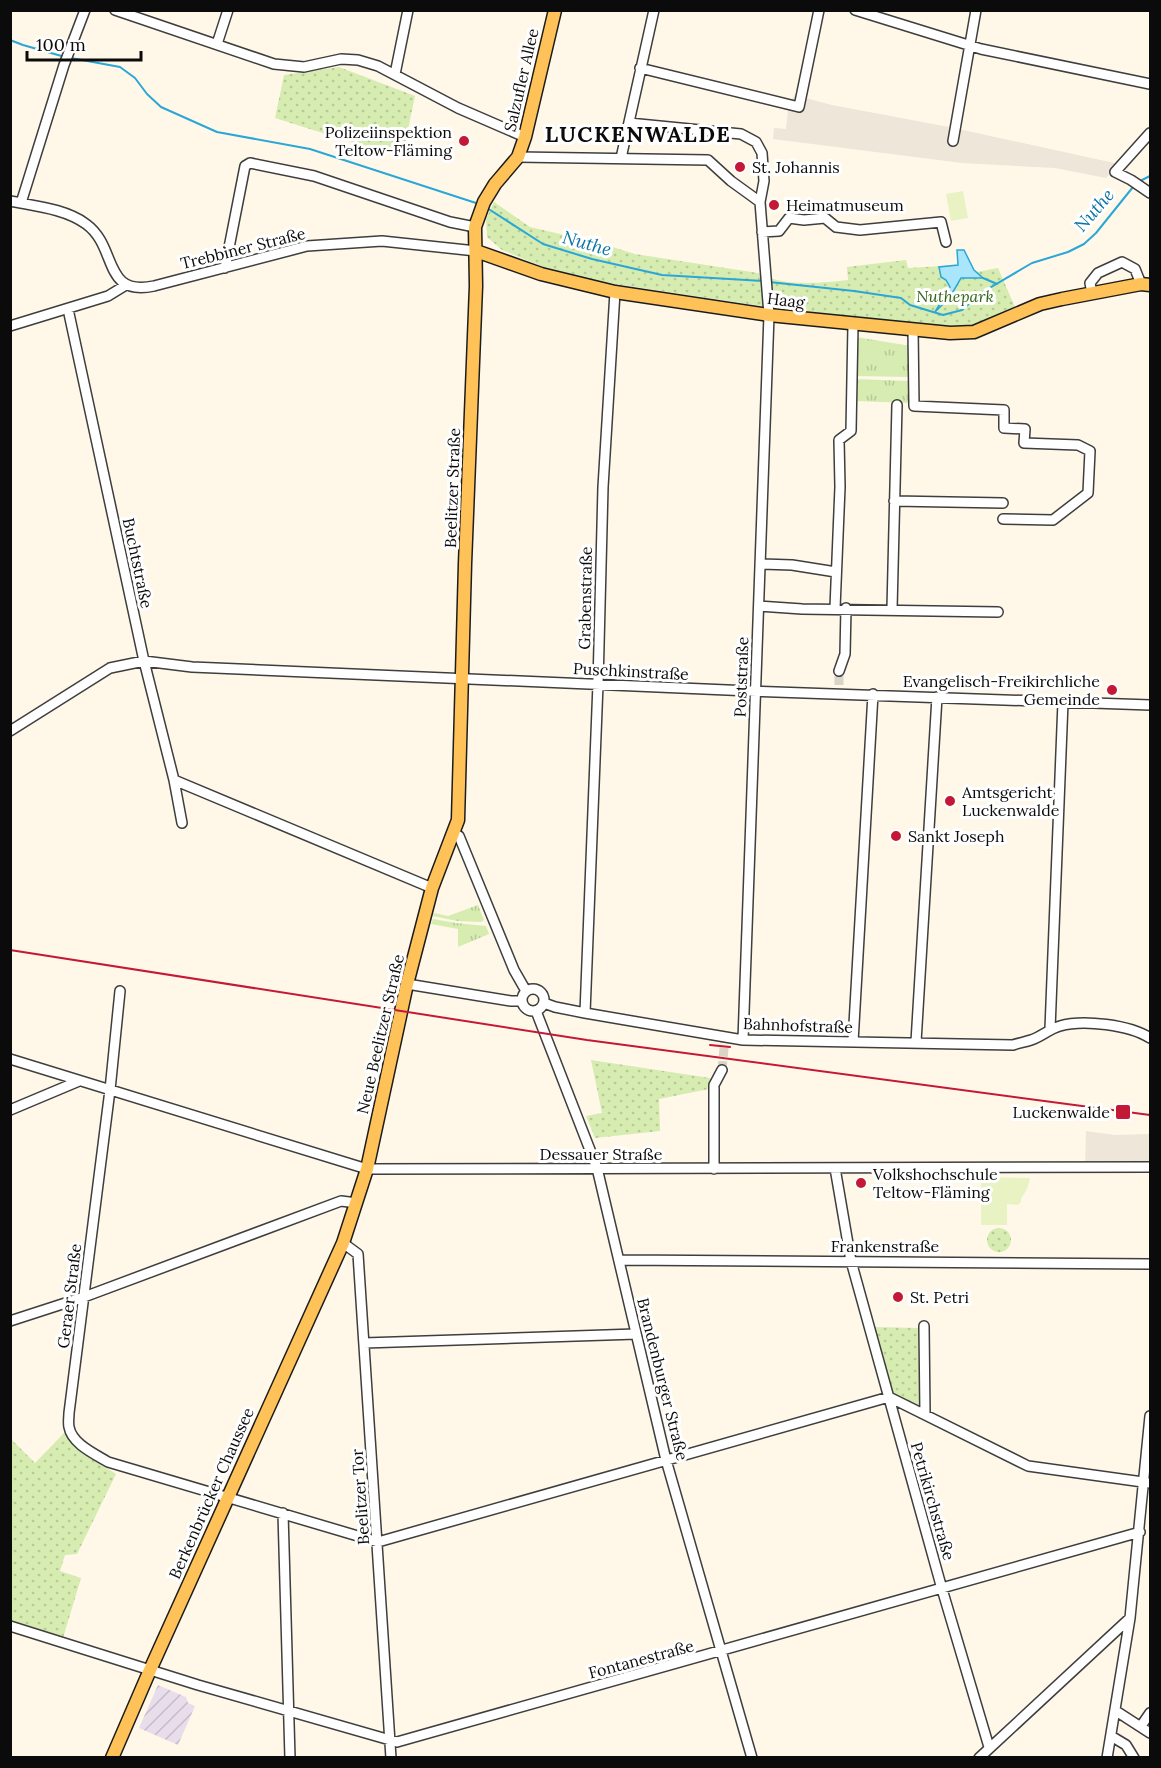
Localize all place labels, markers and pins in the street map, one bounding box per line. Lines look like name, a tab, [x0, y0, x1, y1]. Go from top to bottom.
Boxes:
place label: Polizeiinspektion Teltow-Fläming	[325, 122, 453, 160]
marker: Polizeiinspektion Teltow-Fläming	[457, 134, 471, 148]
place label: St. Johannis	[752, 157, 840, 177]
marker: St. Johannis	[733, 160, 747, 174]
place label: Heimatmuseum	[786, 195, 904, 215]
marker: Heimatmuseum	[767, 198, 781, 212]
place label: Evangelisch-Freikirchliche Gemeinde	[903, 671, 1100, 709]
marker: Evangelisch-Freikirchliche Gemeinde	[1105, 683, 1119, 697]
place label: Amtsgericht Luckenwalde	[961, 782, 1060, 820]
marker: Amtsgericht Luckenwalde	[943, 794, 957, 808]
place label: Sankt Joseph	[908, 826, 1005, 846]
marker: Sankt Joseph	[889, 829, 903, 843]
place label: Luckenwalde	[1013, 1102, 1110, 1122]
marker: Luckenwalde	[1114, 1103, 1132, 1121]
place label: Volkshochschule Teltow-Fläming	[872, 1164, 998, 1202]
marker: Volkshochschule Teltow-Fläming	[854, 1176, 868, 1190]
place label: St. Petri	[910, 1287, 969, 1307]
marker: St. Petri	[891, 1290, 905, 1304]

